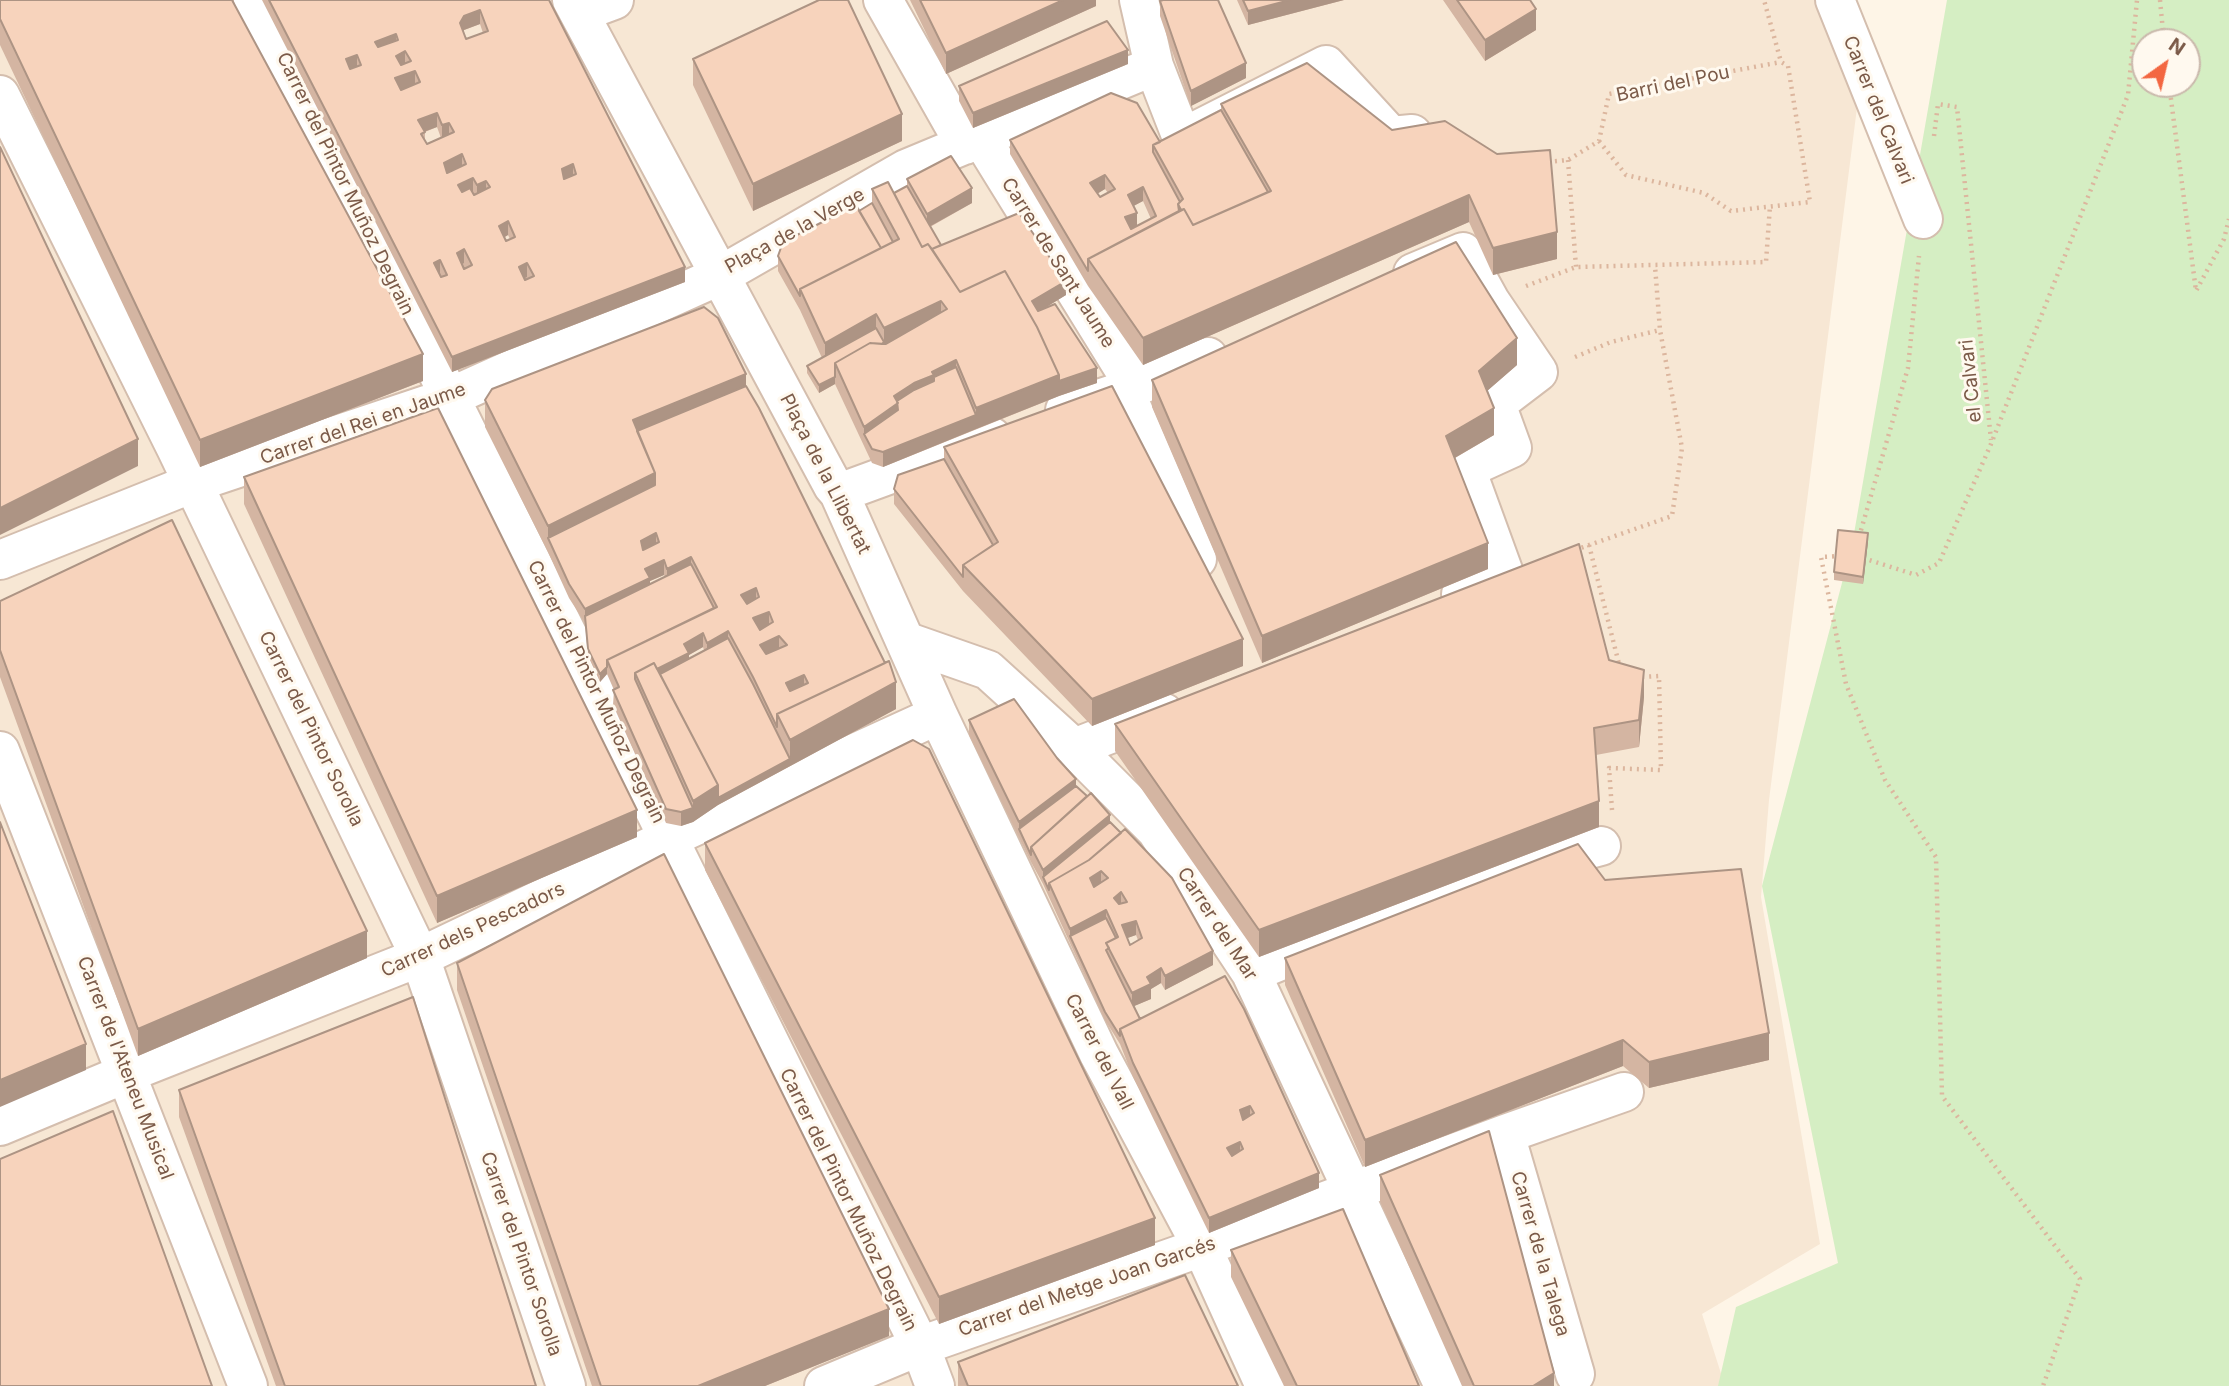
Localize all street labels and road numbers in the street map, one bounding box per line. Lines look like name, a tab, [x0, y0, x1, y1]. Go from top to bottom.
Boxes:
street label: Carrer del Calvari	[1838, 33, 1918, 187]
street label: Carrer del Pintor Muñoz Degrain	[271, 49, 419, 319]
street label: Barri del Pou	[1614, 61, 1732, 107]
street label: Carrer de Sant Jaume	[996, 174, 1120, 352]
street label: Plaça de la Verge	[721, 183, 869, 279]
street label: el Calvari	[1955, 338, 1987, 424]
street label: Carrer del Rei en Jaume	[257, 378, 469, 470]
street label: Plaça de la Llibertat	[775, 390, 875, 558]
street label: Carrer del Pintor Muñoz Degrain	[522, 557, 670, 827]
street label: Carrer del Pintor Sorolla	[254, 628, 368, 830]
street label: Carrer del Mar	[1172, 863, 1262, 985]
street label: Carrer dels Pescadors	[377, 877, 569, 983]
street label: Carrer de l'Ateneu Musical	[72, 953, 178, 1183]
street label: Carrer del Vall	[1060, 990, 1138, 1114]
street label: Carrer del Pintor Muñoz Degrain	[774, 1065, 922, 1335]
street label: Carrer del Pintor Sorolla	[475, 1149, 567, 1359]
street label: Carrer de la Talega	[1506, 1169, 1574, 1339]
street label: Carrer del Metge Joan Garcés	[955, 1232, 1219, 1342]

